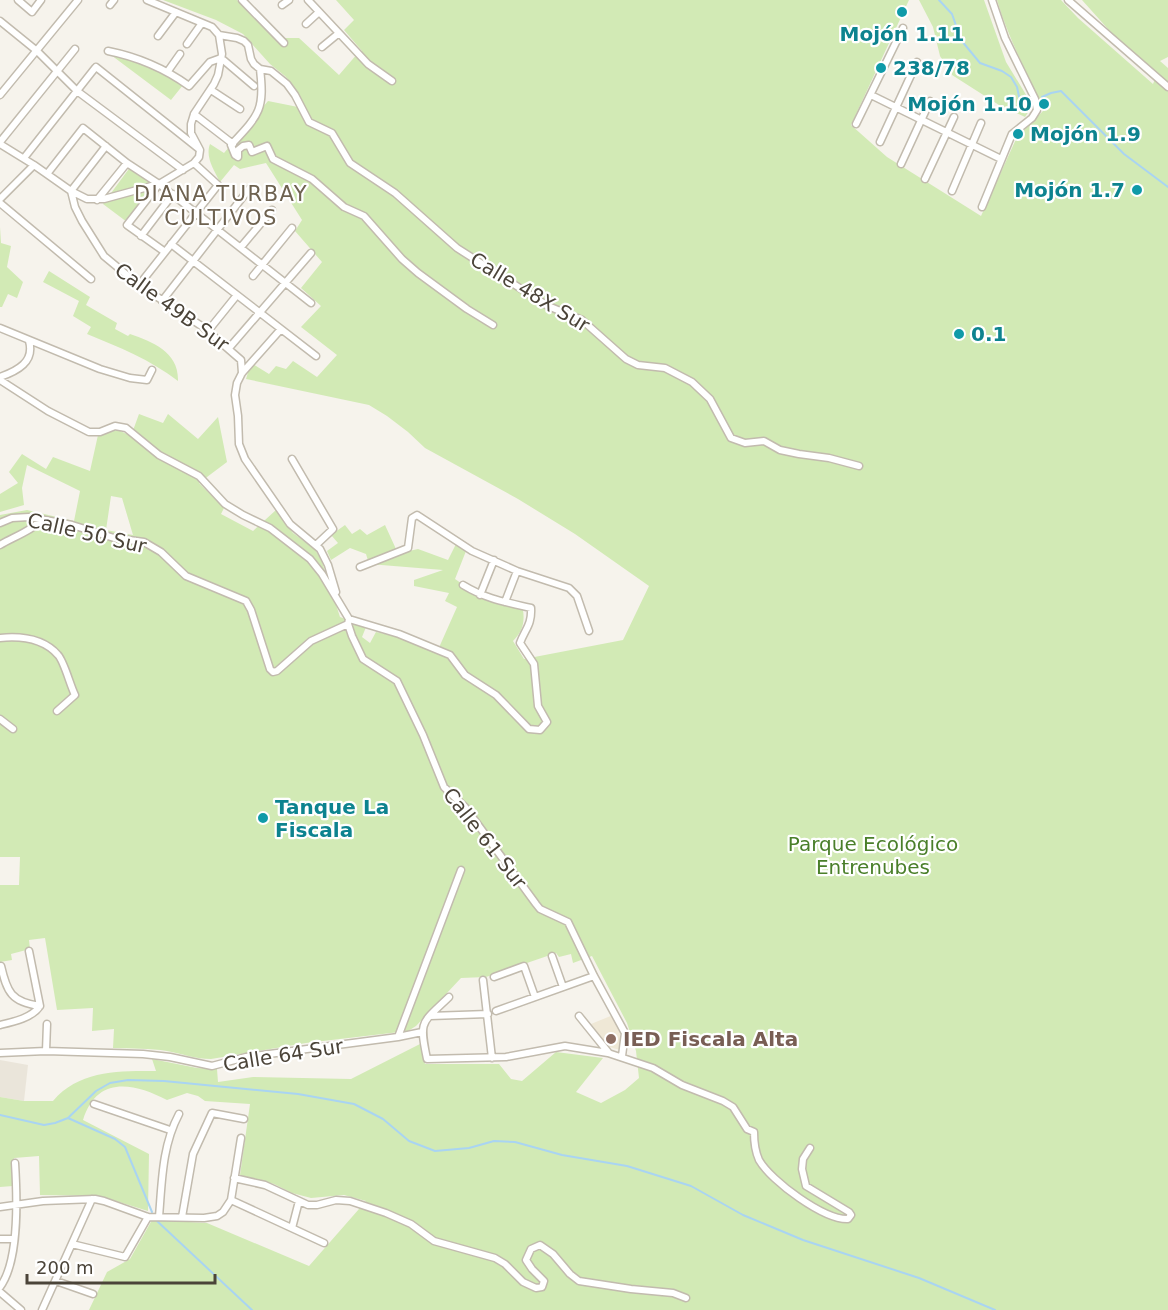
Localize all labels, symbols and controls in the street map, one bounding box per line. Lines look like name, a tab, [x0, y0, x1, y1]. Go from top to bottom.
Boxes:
marker: Mojón 1.11	[895, 5, 909, 19]
place label: Mojón 1.11	[840, 22, 964, 46]
place label: 238/78	[893, 56, 970, 80]
marker: 238/78	[874, 61, 888, 75]
place label: Mojón 1.10	[907, 92, 1032, 116]
marker: Mojón 1.10	[1037, 97, 1051, 111]
place label: Mojón 1.9	[1030, 122, 1141, 146]
marker: Mojón 1.9	[1011, 127, 1025, 141]
place label: Mojón 1.7	[1014, 178, 1125, 202]
district label: DIANA TURBAY CULTIVOS	[134, 182, 308, 230]
marker: Mojón 1.7	[1130, 183, 1144, 197]
street label: Calle 48X Sur	[466, 247, 595, 337]
street label: Calle 49B Sur	[110, 258, 234, 357]
place label: 0.1	[971, 322, 1006, 346]
marker: 0.1	[952, 327, 966, 341]
street label: Calle 50 Sur	[25, 508, 150, 559]
street label: Calle 61 Sur	[438, 783, 532, 894]
place label: Tanque La Fiscala	[275, 795, 389, 842]
marker: Tanque La Fiscala	[256, 811, 270, 825]
park label: Parque Ecológico Entrenubes	[788, 832, 958, 879]
place label: IED Fiscala Alta	[623, 1027, 798, 1051]
marker: IED Fiscala Alta	[604, 1032, 618, 1046]
street label: Calle 64 Sur	[221, 1034, 346, 1076]
scale bar	[27, 1247, 214, 1285]
text: 200 m	[36, 1257, 94, 1278]

